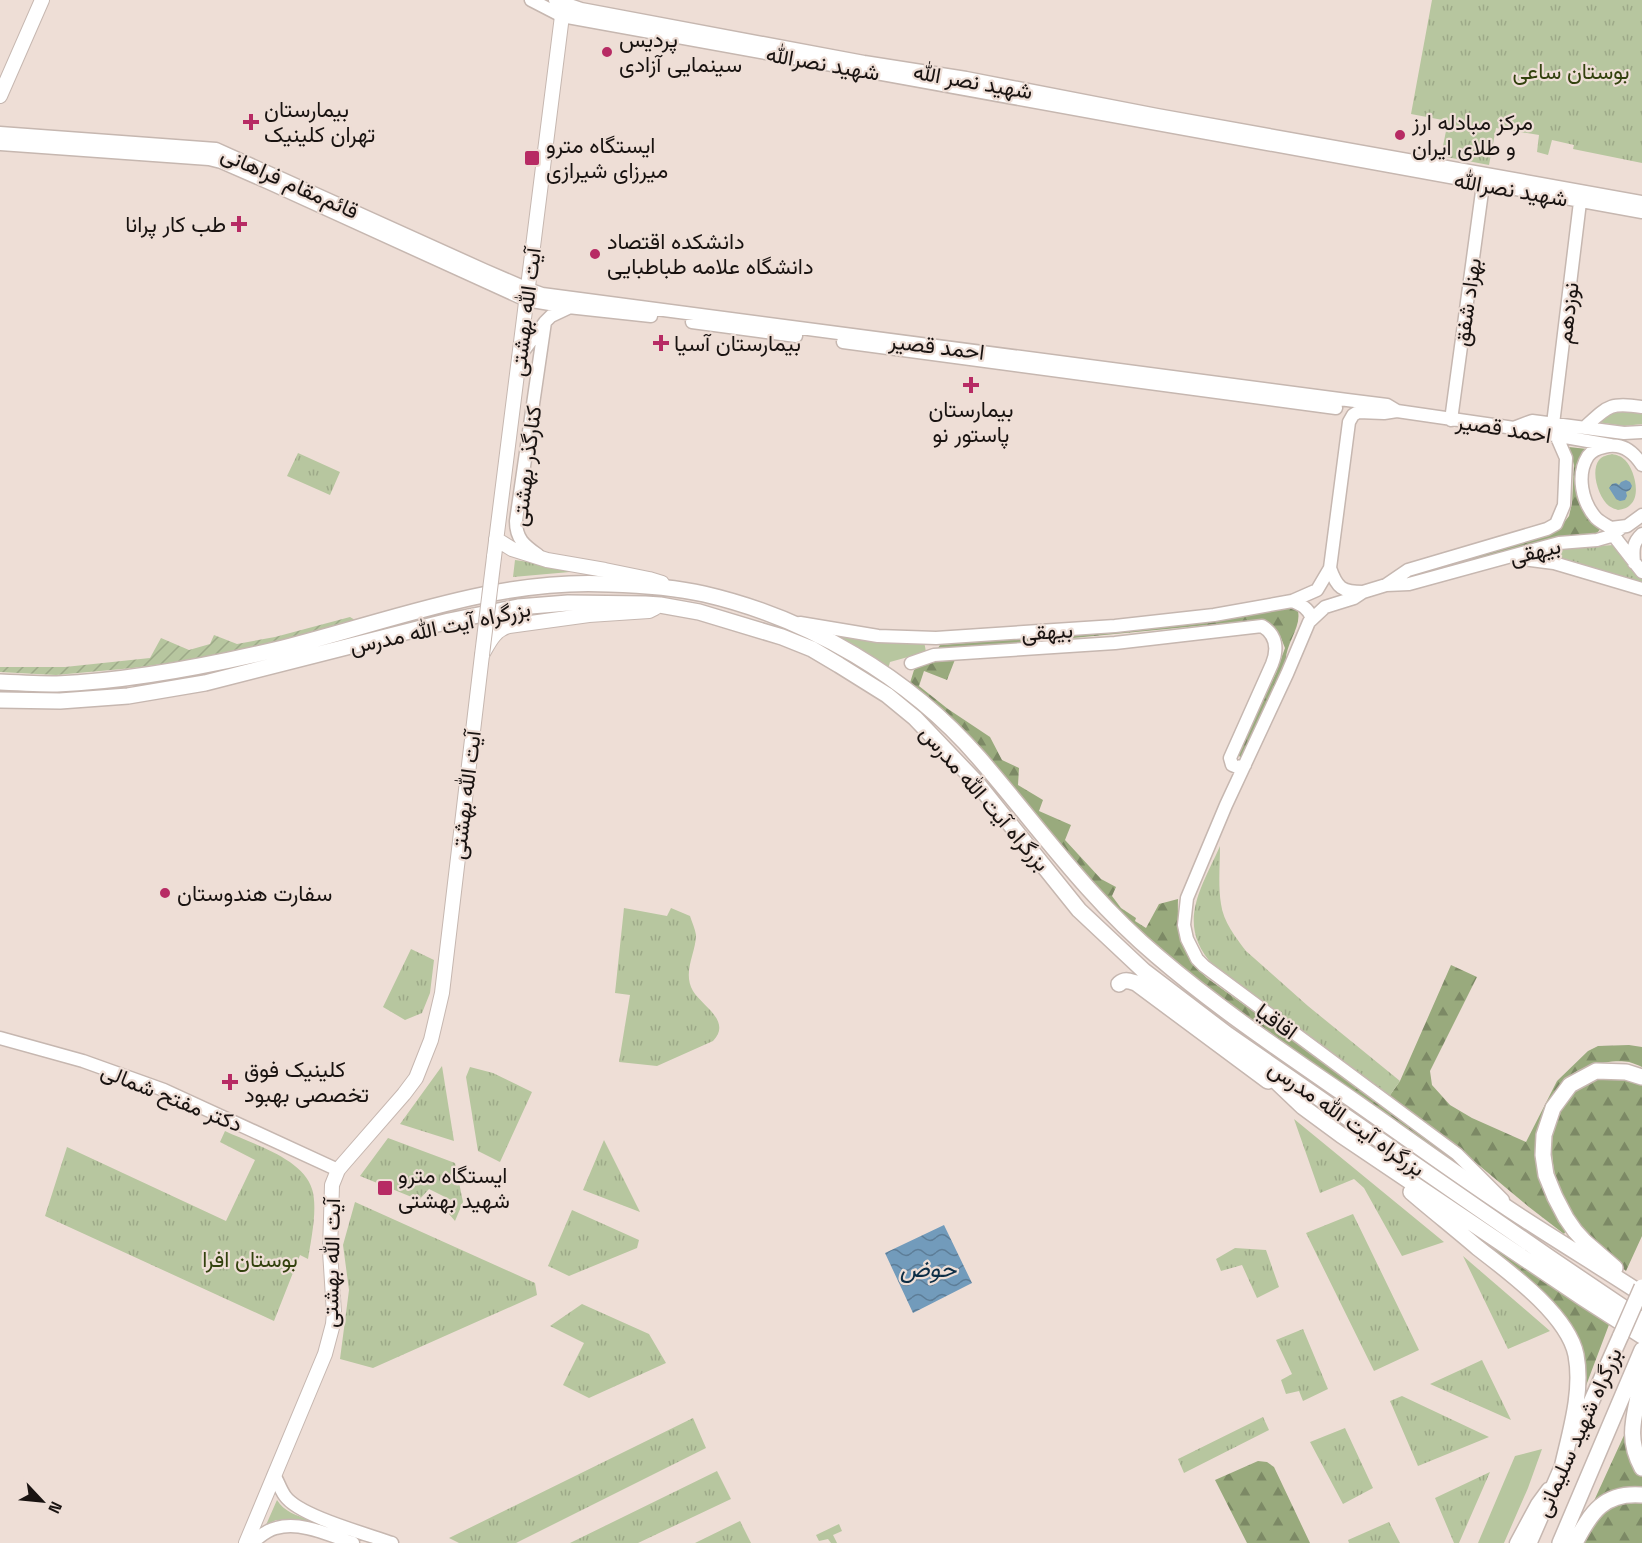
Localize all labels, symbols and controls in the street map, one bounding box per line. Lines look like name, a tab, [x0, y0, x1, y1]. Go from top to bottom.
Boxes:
place label: پردیس سینمایی آزادی	[619, 25, 742, 78]
street label: شهید نصرالله	[764, 39, 882, 87]
marker: پردیس سینمایی آزادی	[600, 45, 614, 59]
street label: شهید نصر الله	[911, 57, 1035, 105]
park label: بوستان ساعی	[1512, 57, 1630, 85]
place label: بیمارستان تهران کلینیک	[264, 95, 375, 148]
place label: مركز مبادله ارز و طلای ايران	[1411, 108, 1533, 161]
marker: بیمارستان تهران کلینیک	[242, 113, 260, 131]
marker: مركز مبادله ارز و طلای ايران	[1393, 128, 1407, 142]
place label: ایستگاه مترو میرزای شیرازی	[546, 131, 668, 184]
street label: قائم‌مقام فراهانی	[217, 139, 363, 226]
marker: ایستگاه مترو میرزای شیرازی	[523, 149, 541, 167]
street label: شهید نصرالله	[1452, 165, 1570, 213]
place label: طب کار پرانا	[125, 210, 226, 239]
marker: طب کار پرانا	[230, 215, 248, 233]
place label: دانشکده اقتصاد دانشگاه علامه طباطبایی	[607, 227, 813, 280]
street label: آیت الله بهشتی	[503, 244, 547, 378]
marker: دانشکده اقتصاد دانشگاه علامه طباطبایی	[588, 247, 602, 261]
street label: بهزاد شفق	[1447, 256, 1487, 348]
street label: نوزدهم	[1549, 281, 1586, 345]
street label: احمد قصیر	[887, 326, 986, 366]
place label: بیمارستان آسیا	[674, 329, 801, 357]
marker: بیمارستان آسیا	[652, 334, 670, 352]
marker: بیمارستان پاستور نو	[962, 376, 980, 394]
place label: بیمارستان پاستور نو	[928, 395, 1014, 449]
street label: کنارگذر بهشتی	[505, 404, 547, 528]
street label: احمد قصیر	[1453, 407, 1554, 449]
street label: بیهقی	[1506, 531, 1564, 571]
street label: بزرگراه آیت الله مدرس	[347, 594, 533, 660]
street label: بیهقی	[1020, 615, 1074, 647]
street label: بزرگراه آیت الله مدرس	[914, 719, 1056, 877]
street label: آیت الله بهشتی	[443, 727, 487, 861]
place label: سفارت هندوستان	[177, 879, 332, 907]
marker: سفارت هندوستان	[158, 886, 172, 900]
street label: اقاقیا	[1251, 997, 1303, 1045]
street label: بزرگراه آیت الله مدرس	[1263, 1054, 1431, 1182]
place label: کلینیک فوق تخصصی بهبود	[244, 1055, 369, 1108]
street label: دکتر مفتح شمالی	[97, 1056, 247, 1139]
marker: کلینیک فوق تخصصی بهبود	[221, 1073, 239, 1091]
place label: ایستگاه مترو شهید بهشتی	[398, 1161, 510, 1214]
marker: ایستگاه مترو شهید بهشتی	[376, 1179, 394, 1197]
street label: آیت الله بهشتی	[316, 1196, 346, 1328]
park label: بوستان افرا	[202, 1245, 298, 1273]
water label: حوض	[900, 1253, 957, 1284]
street label: بزرگراه شهید سلیمانی	[1528, 1343, 1628, 1521]
north arrow	[12, 1471, 72, 1531]
text: N	[43, 1498, 67, 1517]

